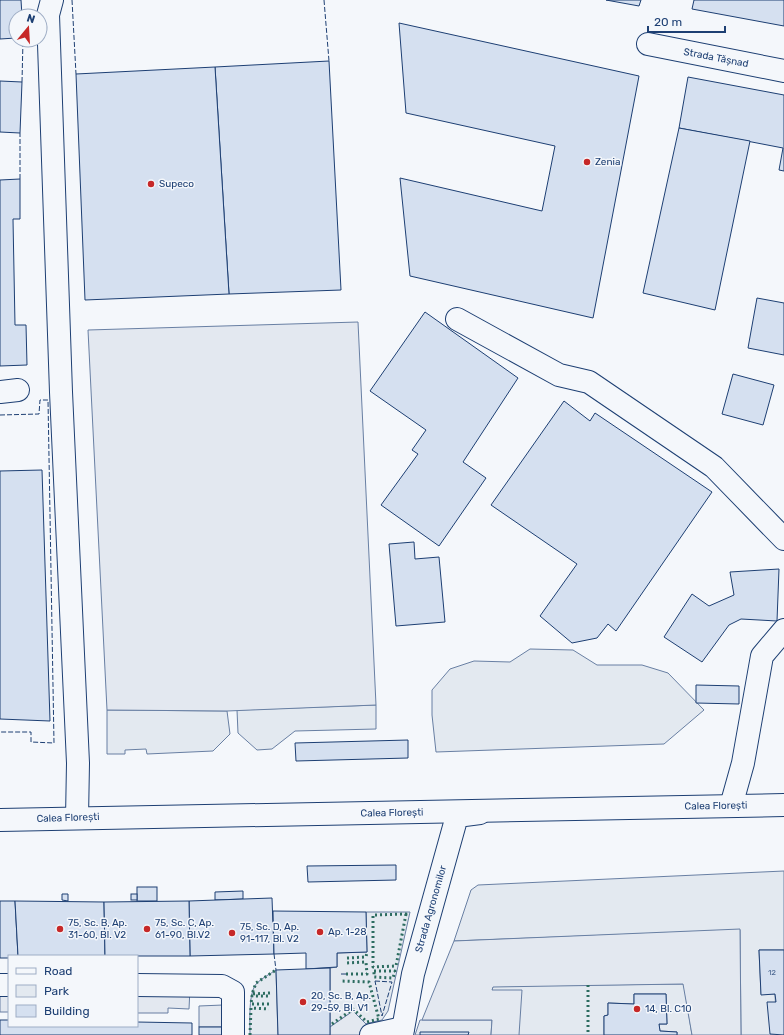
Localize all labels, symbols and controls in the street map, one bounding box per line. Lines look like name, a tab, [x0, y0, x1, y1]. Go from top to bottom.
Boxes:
north arrow	[8, 8, 48, 48]
scale bar	[648, 8, 725, 34]
text: N	[25, 12, 37, 26]
text: 20 m	[654, 15, 682, 29]
street label: Strada Tășnad	[682, 46, 750, 70]
place label: Zenia	[595, 156, 620, 168]
marker: Zenia	[582, 157, 592, 167]
place label: Supeco	[159, 178, 194, 190]
marker: Supeco	[146, 179, 156, 189]
street label: Calea Florești	[684, 799, 748, 813]
street label: Calea Florești	[360, 806, 424, 820]
street label: Calea Florești	[36, 811, 100, 825]
street label: Strada Agronomilor	[413, 864, 449, 954]
place label: 75, Sc. B, Ap. 31-60, Bl. V2	[68, 917, 127, 941]
place label: 75, Sc. C, Ap. 61-90, Bl.V2	[155, 917, 214, 941]
place label: 75, Sc. D, Ap. 91-117, Bl. V2	[240, 921, 299, 945]
marker: 75, Sc. B, Ap. 31-60, Bl. V2	[55, 924, 65, 934]
marker: 75, Sc. C, Ap. 61-90, Bl.V2	[142, 924, 152, 934]
place label: Ap. 1-28	[328, 926, 367, 938]
marker: Ap. 1-28	[315, 927, 325, 937]
marker: 75, Sc. D, Ap. 91-117, Bl. V2	[227, 928, 237, 938]
legend	[8, 955, 138, 1027]
text: Road	[44, 964, 72, 978]
house number: 12	[768, 968, 776, 977]
text: Park	[44, 984, 70, 998]
place label: 20, Sc. B, Ap. 29-59, Bl. V1	[311, 990, 371, 1014]
marker: 20, Sc. B, Ap. 29-59, Bl. V1	[298, 997, 308, 1007]
place label: 14, Bl. C10	[645, 1003, 692, 1015]
text: Building	[44, 1004, 90, 1018]
marker: 14, Bl. C10	[632, 1004, 642, 1014]

